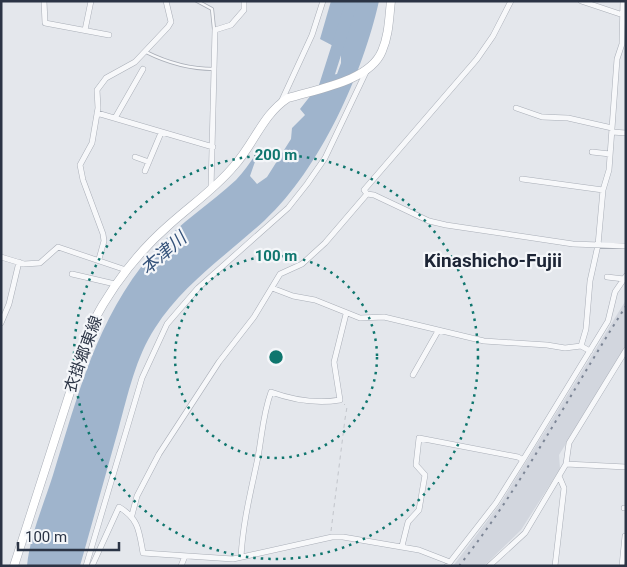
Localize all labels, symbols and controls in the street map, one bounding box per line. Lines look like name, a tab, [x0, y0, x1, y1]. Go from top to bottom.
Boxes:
text: 200 m	[255, 146, 297, 164]
water label: 本津川	[136, 226, 192, 279]
text: 100 m	[255, 247, 297, 265]
district label: Kinashicho-Fujii	[424, 249, 562, 272]
street label: 衣掛郷東線	[60, 313, 106, 395]
centre of rings	[267, 348, 285, 366]
scale bar	[18, 520, 119, 552]
text: 100 m	[25, 528, 67, 546]

